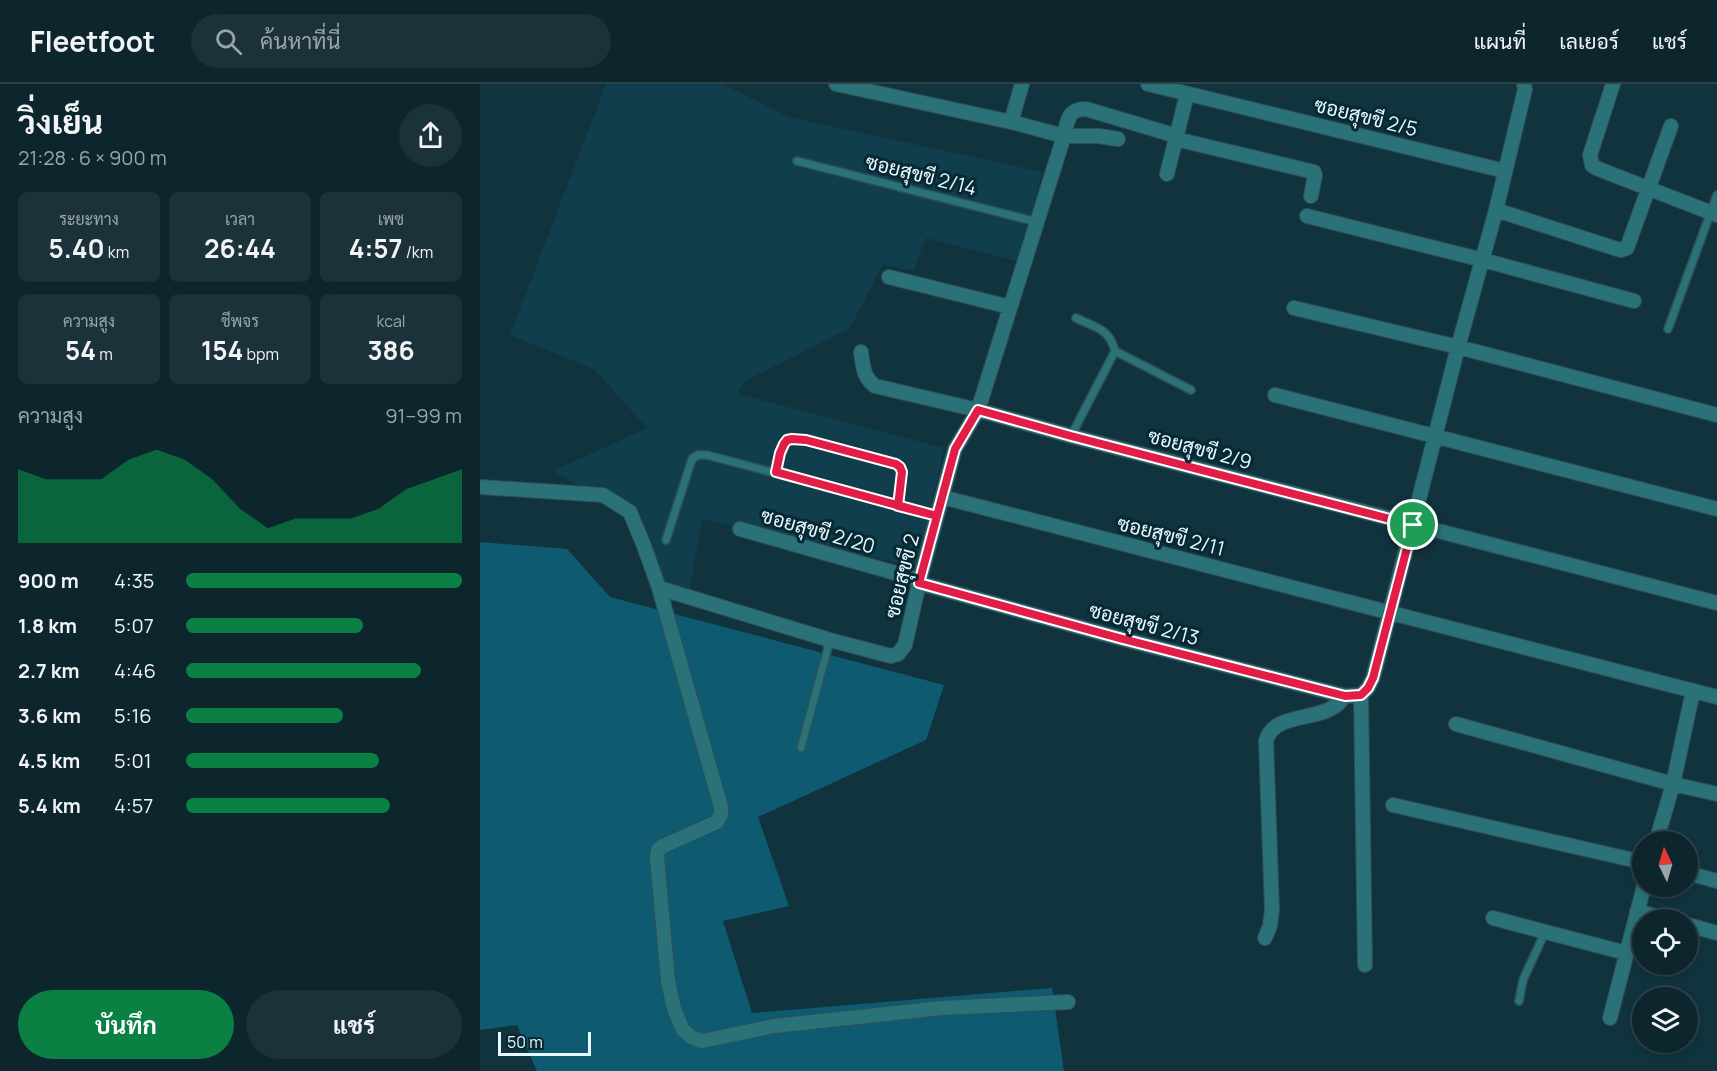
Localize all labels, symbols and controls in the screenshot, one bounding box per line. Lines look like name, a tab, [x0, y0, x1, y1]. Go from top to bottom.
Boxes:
search box	[191, 14, 611, 68]
text: Fleetfoot	[30, 22, 155, 60]
icon: search	[212, 25, 245, 58]
text: ค้นหาที่นี่	[260, 26, 341, 56]
text: แผนที่	[1474, 27, 1526, 55]
text: เลเยอร์	[1559, 27, 1619, 55]
text: แชร์	[1652, 27, 1687, 55]
street label: ซอยสุขขี 2/5	[1311, 91, 1421, 143]
text: วิ่งเย็น	[18, 99, 103, 144]
button: share	[399, 104, 462, 167]
text: 21:28 · 6 × 900 m	[18, 144, 167, 171]
street label: ซอยสุขขี 2/14	[862, 148, 980, 202]
text: ระยะทาง	[59, 208, 119, 230]
text: เวลา	[225, 208, 255, 230]
text: เพซ	[378, 208, 404, 230]
text: 5.40	[49, 230, 105, 266]
text: 26:44	[204, 230, 276, 266]
text: 4:57	[349, 230, 402, 266]
text: km	[105, 241, 129, 263]
text: /km	[402, 241, 433, 263]
text: ความสูง	[63, 310, 115, 332]
text: ชีพจร	[221, 310, 259, 332]
text: kcal	[376, 310, 406, 332]
text: 54	[65, 332, 96, 368]
text: 154	[201, 332, 243, 368]
text: 386	[367, 332, 415, 368]
text: m	[96, 343, 113, 365]
text: bpm	[243, 343, 279, 365]
text: ความสูง	[18, 402, 83, 429]
text: 91–99 m	[385, 402, 462, 429]
street label: ซอยสุขขี 2/9	[1145, 422, 1255, 476]
pin	[1387, 499, 1438, 550]
street label: ซอยสุขขี 2/20	[758, 501, 878, 561]
icon: arrive	[1396, 508, 1429, 541]
street label: ซอยสุขขี 2/11	[1114, 509, 1228, 563]
street label: ซอยสุขขี 2	[878, 531, 926, 621]
text: 900 m	[18, 567, 79, 594]
text: 4:35	[114, 567, 154, 594]
street label: ซอยสุขขี 2/13	[1086, 596, 1202, 652]
text: 1.8 km	[18, 612, 77, 639]
text: 5:07	[114, 612, 154, 639]
text: 2.7 km	[18, 657, 79, 684]
text: 4:46	[114, 657, 156, 684]
text: 3.6 km	[18, 702, 81, 729]
text: 5:16	[114, 702, 152, 729]
text: 4.5 km	[18, 747, 80, 774]
text: 5:01	[114, 747, 152, 774]
text: 5.4 km	[18, 792, 81, 819]
text: 4:57	[114, 792, 153, 819]
north arrow	[1632, 831, 1698, 897]
map controls	[1632, 831, 1698, 1053]
button: locate	[1632, 909, 1698, 975]
button: layers	[1632, 987, 1698, 1053]
button: บันทึก	[18, 990, 234, 1059]
button: แชร์	[246, 990, 462, 1059]
scale bar	[498, 1029, 591, 1056]
text: 50 m	[507, 1031, 543, 1053]

